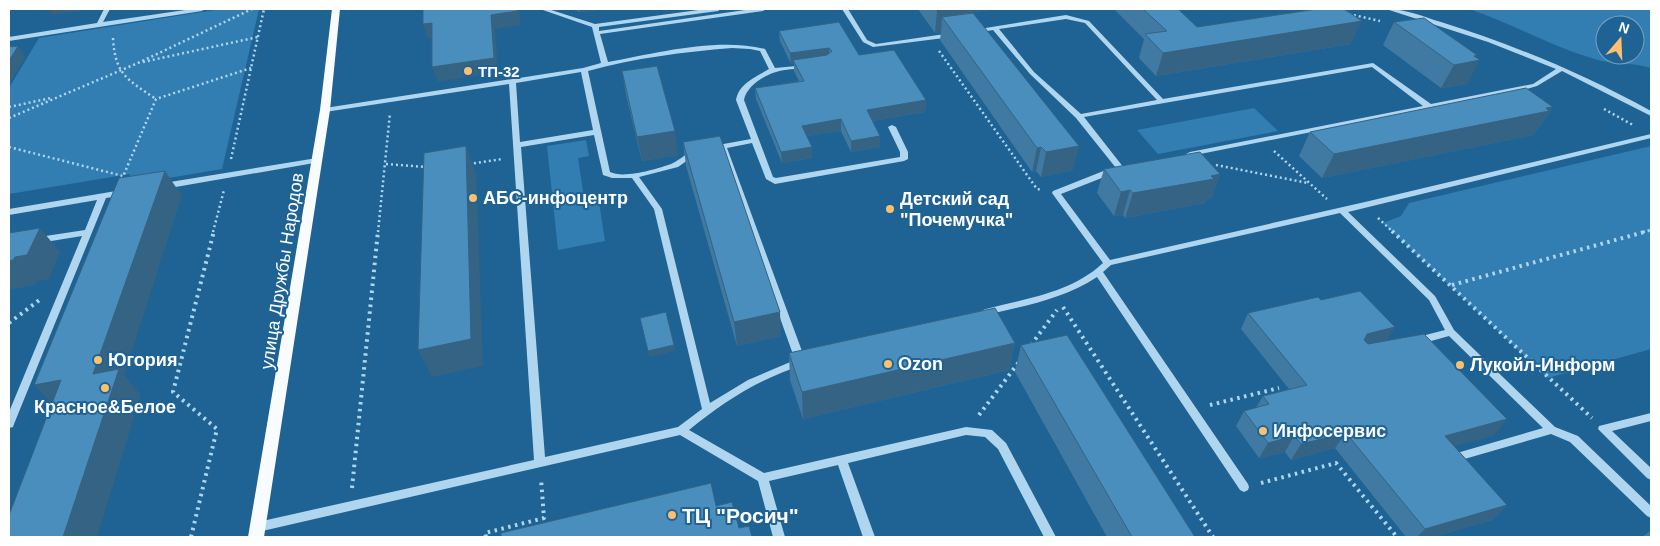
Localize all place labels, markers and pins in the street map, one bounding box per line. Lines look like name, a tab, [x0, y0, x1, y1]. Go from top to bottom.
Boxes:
place label: ТП-32	[478, 63, 520, 80]
marker: ТП-32	[462, 65, 474, 77]
place label: АБС-инфоцентр	[483, 188, 628, 208]
place label: Детский сад "Почемучка"	[900, 189, 1013, 230]
marker: АБС-инфоцентр	[467, 192, 479, 204]
marker: Детский сад "Почемучка"	[884, 203, 896, 215]
place label: Югория	[108, 350, 177, 370]
marker: Югория	[92, 354, 104, 366]
place label: Ozon	[898, 354, 943, 374]
place label: Лукойл-Информ	[1470, 355, 1615, 375]
marker: Ozon	[882, 358, 894, 370]
marker: Лукойл-Информ	[1454, 359, 1466, 371]
marker: Красное&Белое	[99, 382, 111, 394]
place label: Красное&Белое	[34, 397, 176, 417]
place label: Инфосервис	[1273, 421, 1386, 441]
marker: Инфосервис	[1257, 425, 1269, 437]
place label: ТЦ "Росич"	[682, 504, 799, 527]
marker: ТЦ "Росич"	[666, 509, 678, 521]

